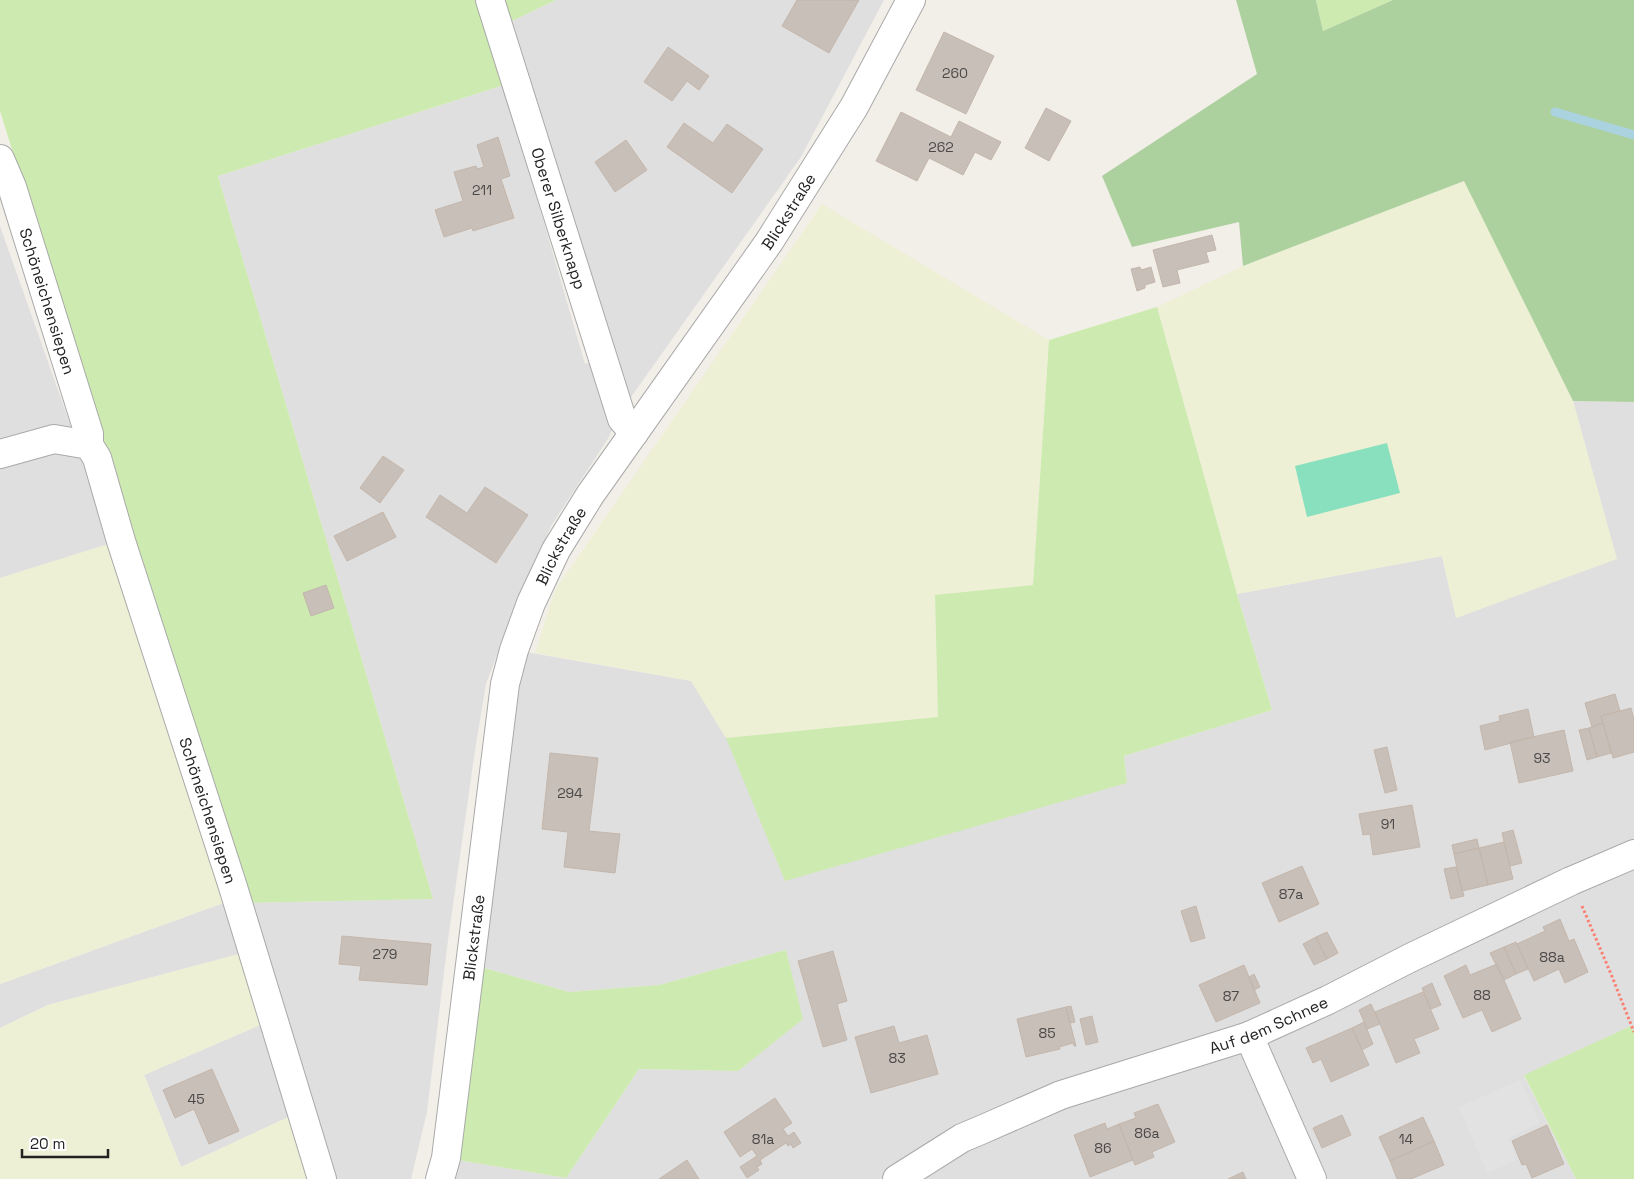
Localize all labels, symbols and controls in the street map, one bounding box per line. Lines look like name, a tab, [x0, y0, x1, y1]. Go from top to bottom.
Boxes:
house number: 260	[942, 64, 968, 82]
house number: 262	[928, 138, 954, 156]
street label: Oberer Silberknapp	[527, 145, 591, 292]
street label: Blickstraße	[756, 169, 820, 254]
house number: 211	[472, 181, 492, 199]
street label: Schöneichensiepen	[15, 225, 80, 377]
street label: Blickstraße	[530, 503, 591, 588]
street label: Schöneichensiepen	[175, 735, 242, 886]
house number: 93	[1533, 749, 1551, 767]
house number: 294	[557, 784, 583, 802]
house number: 91	[1381, 815, 1395, 833]
house number: 87a	[1279, 885, 1303, 903]
street label: Blickstraße	[458, 893, 489, 982]
house number: 279	[373, 945, 397, 963]
house number: 88a	[1539, 948, 1565, 966]
house number: 88	[1473, 986, 1491, 1004]
house number: 87	[1223, 987, 1239, 1005]
street label: Auf dem Schnee	[1207, 991, 1331, 1058]
house number: 85	[1038, 1024, 1056, 1042]
house number: 83	[888, 1049, 906, 1067]
house number: 45	[187, 1090, 205, 1108]
house number: 86a	[1134, 1124, 1160, 1142]
scale bar	[22, 1126, 109, 1158]
house number: 81a	[752, 1130, 774, 1148]
house number: 14	[1399, 1130, 1414, 1148]
text: 20 m	[30, 1134, 65, 1153]
house number: 86	[1094, 1139, 1112, 1157]

